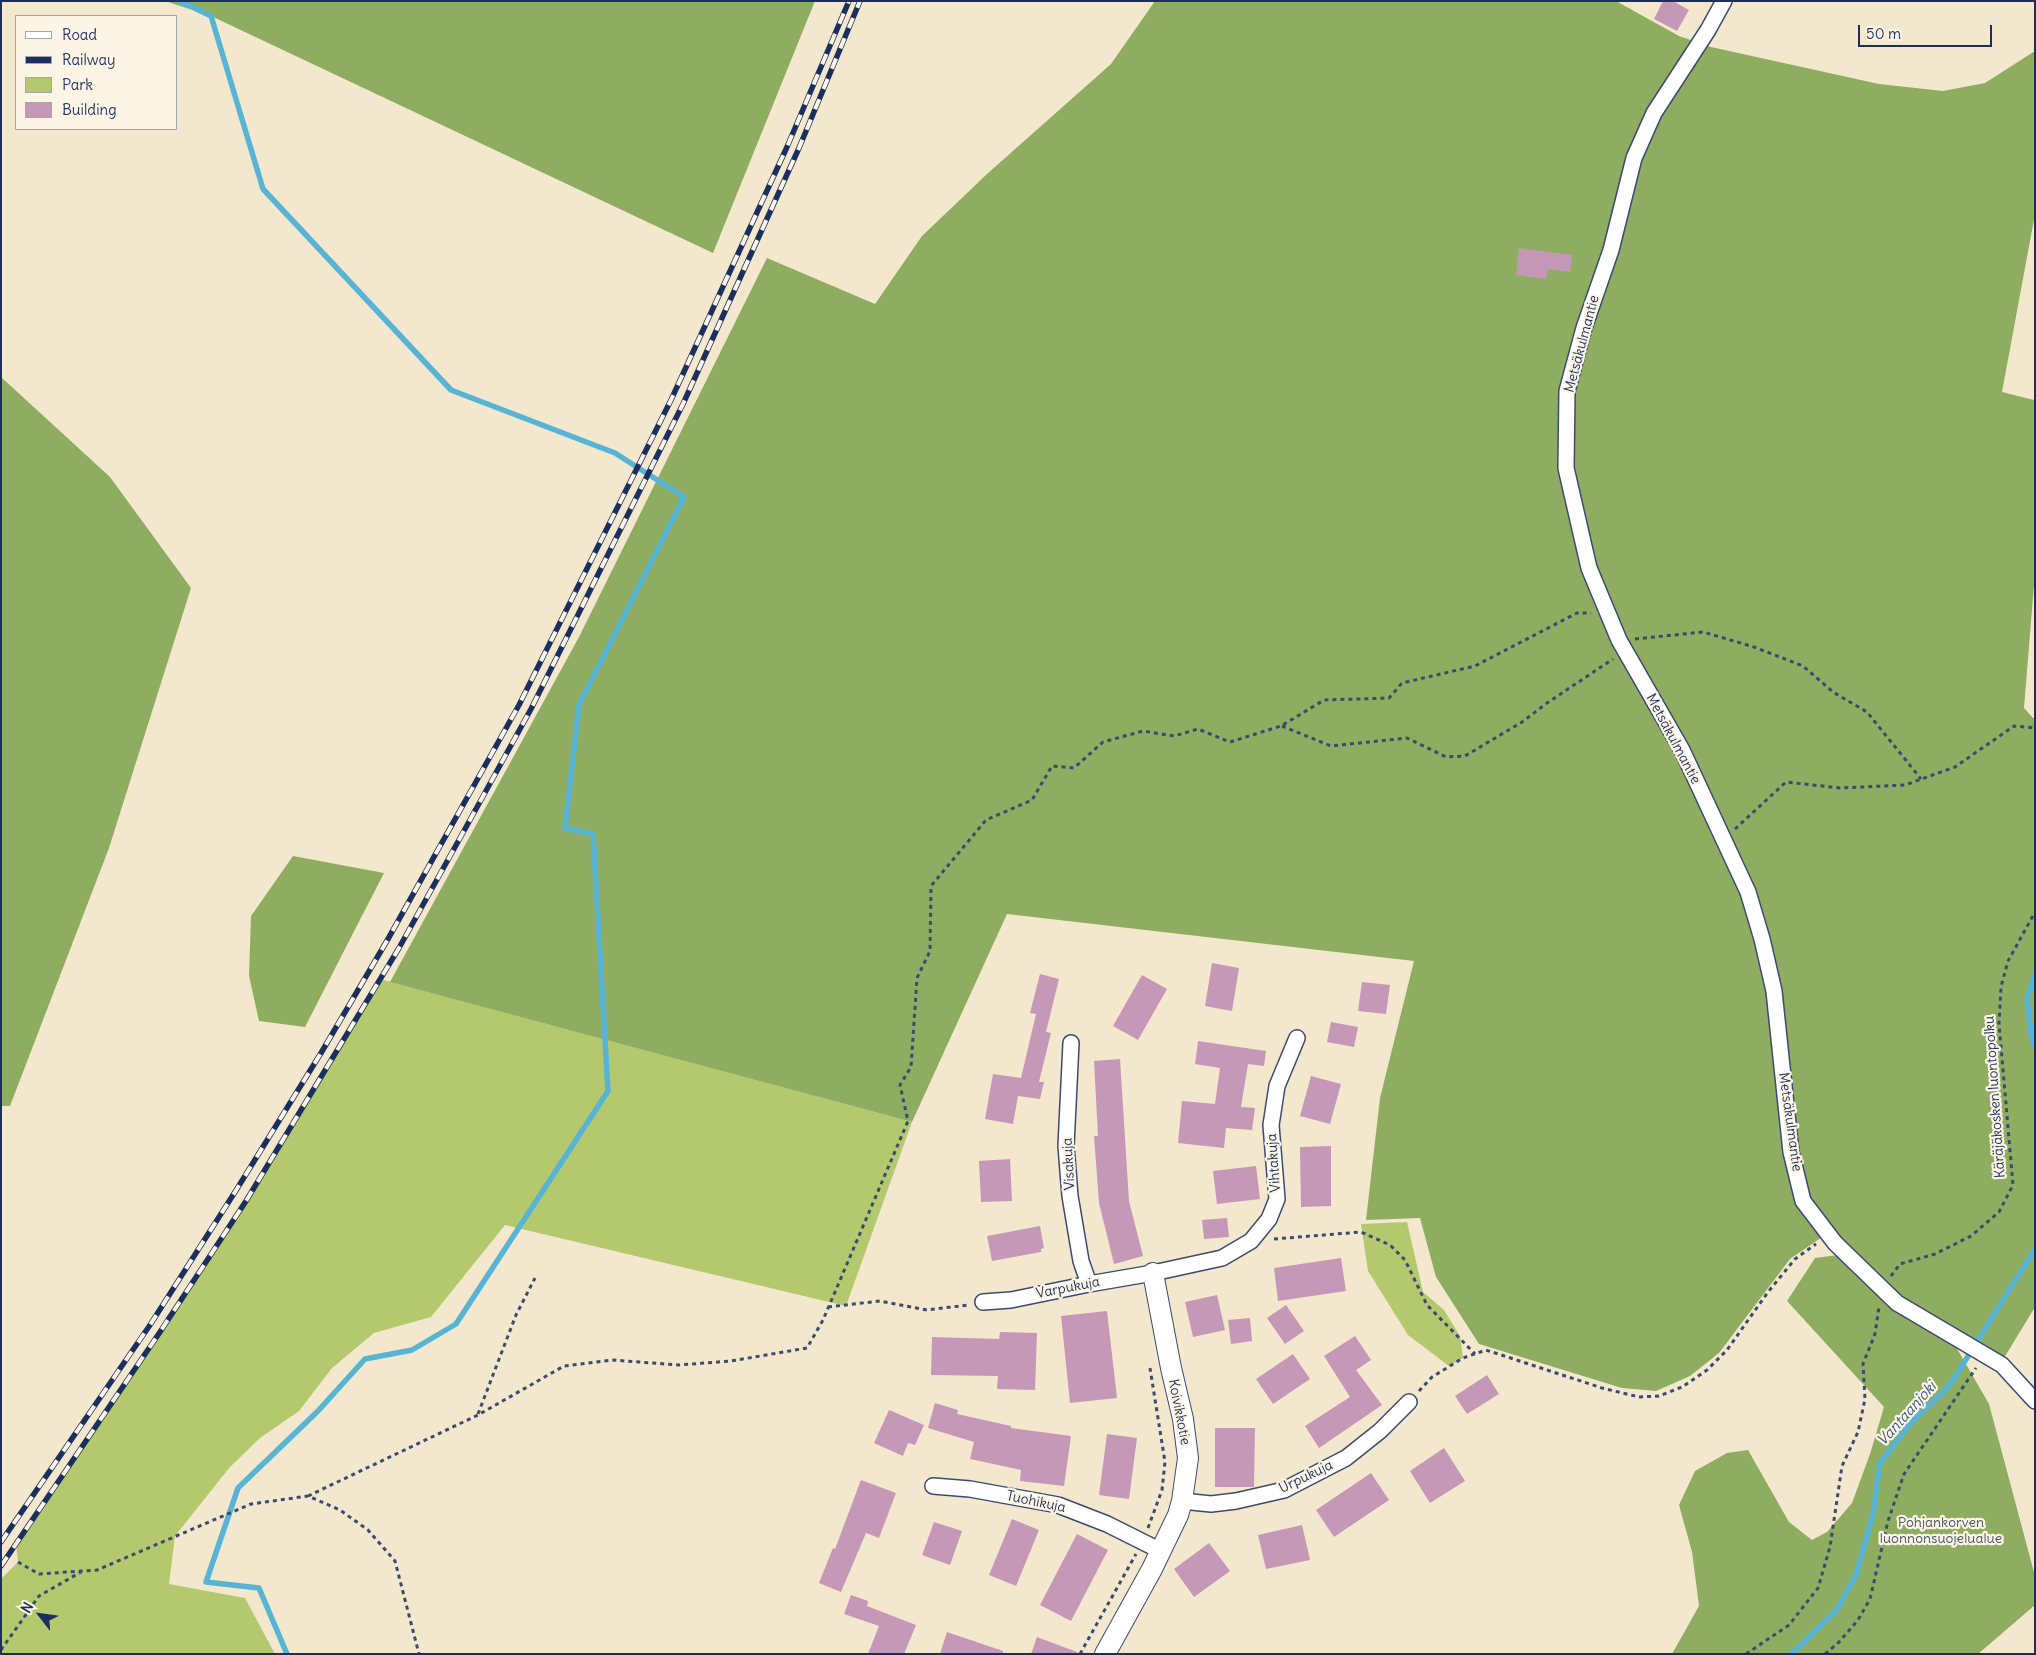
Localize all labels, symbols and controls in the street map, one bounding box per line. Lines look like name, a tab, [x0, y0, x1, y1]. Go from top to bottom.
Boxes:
legend	[15, 15, 178, 130]
scale bar	[1861, 15, 1995, 47]
text: 50 m	[1866, 24, 1901, 43]
text: Road	[62, 25, 97, 44]
text: Railway	[62, 50, 116, 69]
text: Park	[62, 75, 93, 94]
text: Building	[62, 100, 117, 119]
street label: Metsäkulmantie	[1561, 294, 1603, 394]
street label: Metsäkulmantie	[1642, 691, 1704, 787]
street label: Käräjäkosken luontopolku	[1981, 1015, 2009, 1179]
street label: Metsäkulmantie	[1775, 1071, 1805, 1173]
street label: Vihtakuja	[1264, 1133, 1284, 1193]
street label: Visakuja	[1059, 1137, 1079, 1191]
street label: Varpukuja	[1035, 1274, 1101, 1302]
street label: Koivikkotie	[1164, 1378, 1194, 1446]
water label: Vantaanjoki	[1874, 1378, 1940, 1450]
street label: Urpukuja	[1276, 1457, 1336, 1497]
street label: Tuohikuja	[1005, 1488, 1067, 1516]
park label: Pohjankorven luonnonsuojelualue	[1880, 1515, 2002, 1548]
north arrow	[15, 1590, 65, 1640]
text: N	[17, 1599, 37, 1616]

